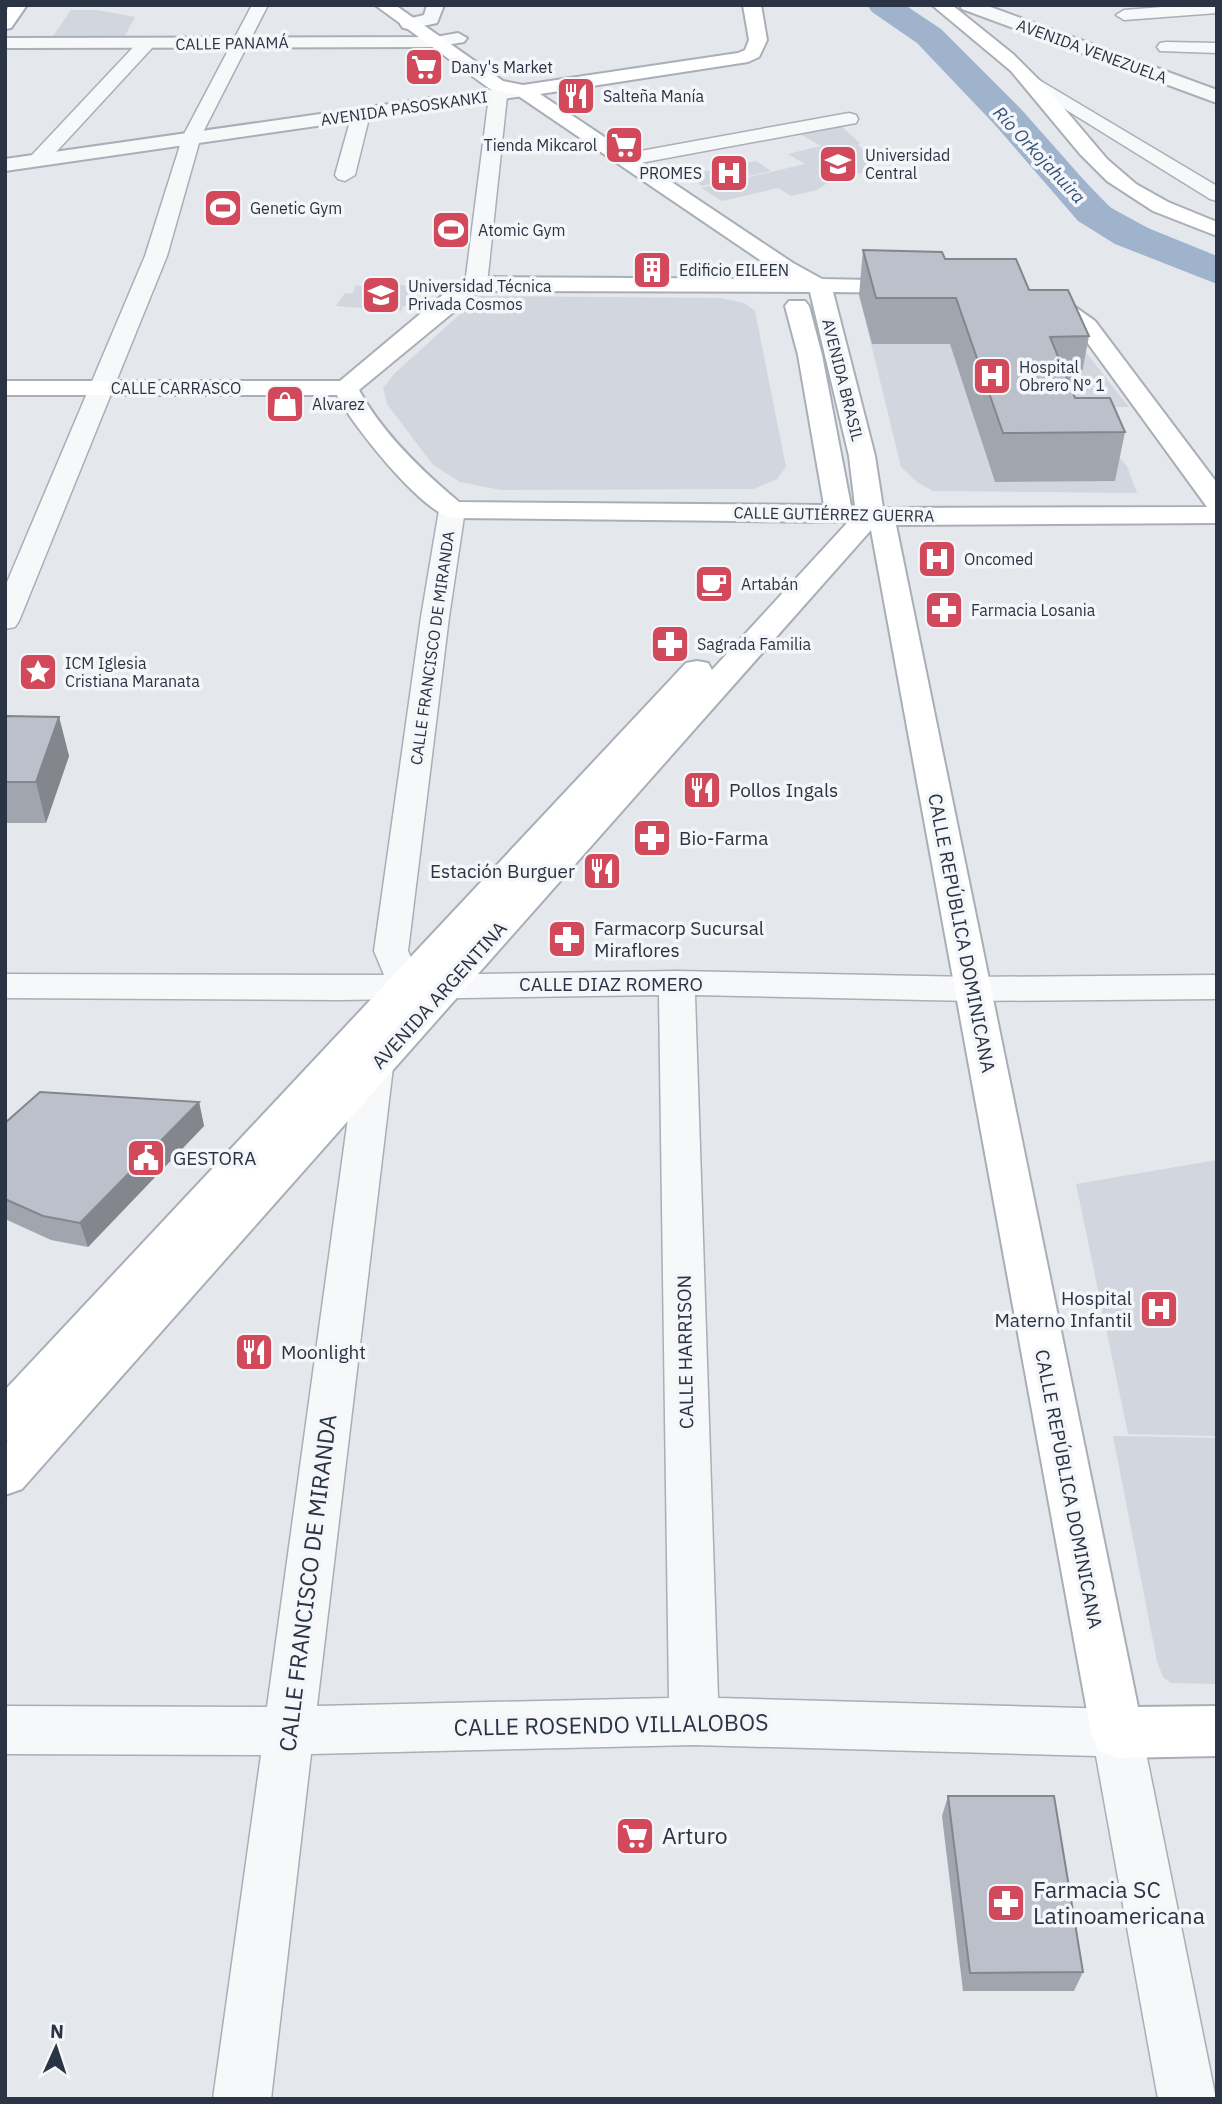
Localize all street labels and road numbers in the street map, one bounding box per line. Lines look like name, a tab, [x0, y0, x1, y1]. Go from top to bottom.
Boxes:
street label: AVENIDA VENEZUELA	[1014, 14, 1170, 88]
street label: CALLE PANAMÁ	[175, 31, 289, 54]
street label: AVENIDA PASOSKANKI	[319, 86, 489, 130]
street label: AVENIDA BRASIL	[818, 317, 868, 443]
street label: CALLE CARRASCO	[111, 378, 241, 398]
street label: CALLE GUTIÉRREZ GUERRA	[733, 501, 935, 526]
street label: CALLE FRANCISCO DE MIRANDA	[406, 530, 458, 766]
street label: CALLE REPÚBLICA DOMINICANA	[923, 791, 1001, 1075]
street label: AVENIDA ARGENTINA	[366, 916, 512, 1074]
street label: CALLE DIAZ ROMERO	[519, 972, 703, 996]
street label: CALLE HARRISON	[672, 1275, 698, 1429]
street label: CALLE REPÚBLICA DOMINICANA	[1030, 1347, 1108, 1631]
street label: CALLE FRANCISCO DE MIRANDA	[271, 1412, 343, 1753]
street label: CALLE ROSENDO VILLALOBOS	[453, 1706, 769, 1742]

